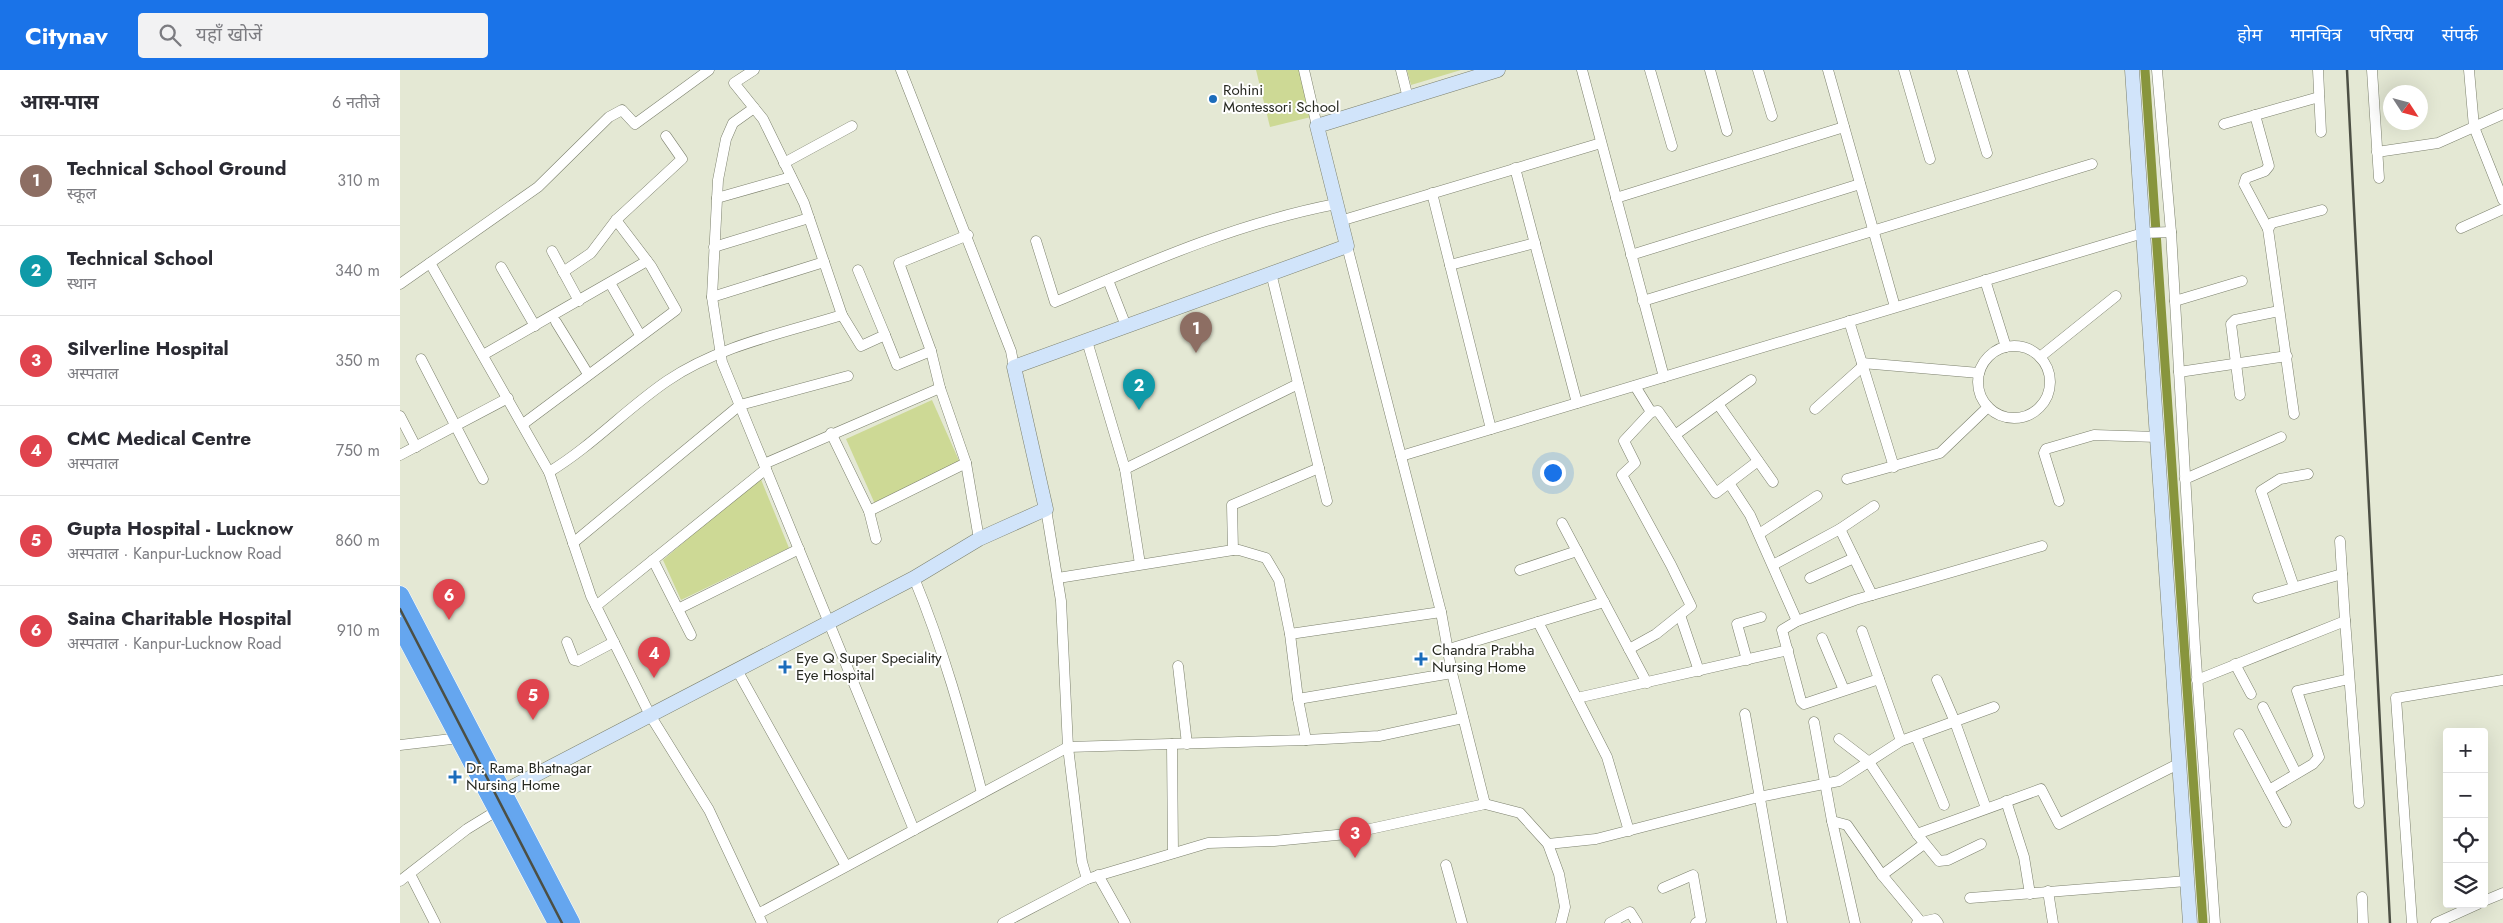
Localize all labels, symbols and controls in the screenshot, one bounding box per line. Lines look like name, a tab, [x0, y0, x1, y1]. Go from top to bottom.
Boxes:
search box	[138, 13, 488, 58]
text: Citynav	[25, 18, 108, 53]
icon: search	[156, 21, 184, 49]
text: यहाँ खोजें	[196, 21, 262, 48]
text: होम	[2237, 22, 2262, 48]
text: मानचित्र	[2290, 22, 2342, 48]
text: परिचय	[2370, 22, 2414, 48]
text: संपर्क	[2442, 22, 2478, 48]
place label: Rohini Montessori School	[1223, 79, 1339, 118]
north arrow	[2383, 85, 2428, 130]
text: आस-पास	[20, 87, 99, 117]
text: 6 नतीजे	[332, 91, 380, 114]
marker: Rohini Montessori School	[1207, 93, 1219, 105]
text: Technical School Ground	[67, 155, 287, 182]
text: 1	[32, 169, 40, 192]
text: 310 m	[337, 169, 380, 192]
text: स्कूल	[67, 182, 96, 205]
text: Technical School	[67, 245, 213, 272]
text: 2	[31, 259, 41, 282]
text: 340 m	[335, 259, 380, 282]
text: स्थान	[67, 272, 96, 295]
pin: 1	[1180, 312, 1212, 353]
text: Silverline Hospital	[67, 335, 229, 362]
text: 3	[31, 349, 41, 372]
text: 350 m	[335, 349, 380, 372]
text: अस्पताल	[67, 362, 119, 385]
pin: 2	[1123, 369, 1155, 410]
text: CMC Medical Centre	[67, 425, 251, 452]
text: 4	[30, 439, 42, 462]
text: 750 m	[336, 439, 380, 462]
text: अस्पताल	[67, 452, 119, 475]
your location	[1540, 460, 1566, 486]
text: Gupta Hospital - Lucknow	[67, 515, 293, 542]
text: 5	[31, 529, 41, 552]
text: 860 m	[335, 529, 380, 552]
text: अस्पताल · Kanpur-Lucknow Road	[67, 542, 282, 565]
pin: 6	[433, 579, 465, 620]
text: Saina Charitable Hospital	[67, 605, 292, 632]
text: 6	[31, 619, 41, 642]
text: 910 m	[337, 619, 380, 642]
text: अस्पताल · Kanpur-Lucknow Road	[67, 632, 282, 655]
pin: 4	[638, 637, 670, 678]
place label: Chandra Prabha Nursing Home	[1432, 639, 1535, 678]
place label: Eye Q Super Speciality Eye Hospital	[796, 647, 942, 686]
marker: Chandra Prabha Nursing Home	[1414, 652, 1428, 666]
marker: Eye Q Super Speciality Eye Hospital	[778, 660, 792, 674]
pin: 5	[517, 679, 549, 720]
map controls	[2443, 728, 2488, 908]
button: +	[2443, 728, 2488, 773]
place label: Dr. Rama Bhatnagar Nursing Home	[466, 757, 592, 796]
marker: Dr. Rama Bhatnagar Nursing Home	[448, 770, 462, 784]
button: −	[2443, 773, 2488, 818]
pin: 3	[1339, 817, 1371, 858]
button: locate	[2443, 818, 2488, 863]
button: layers	[2443, 863, 2488, 908]

